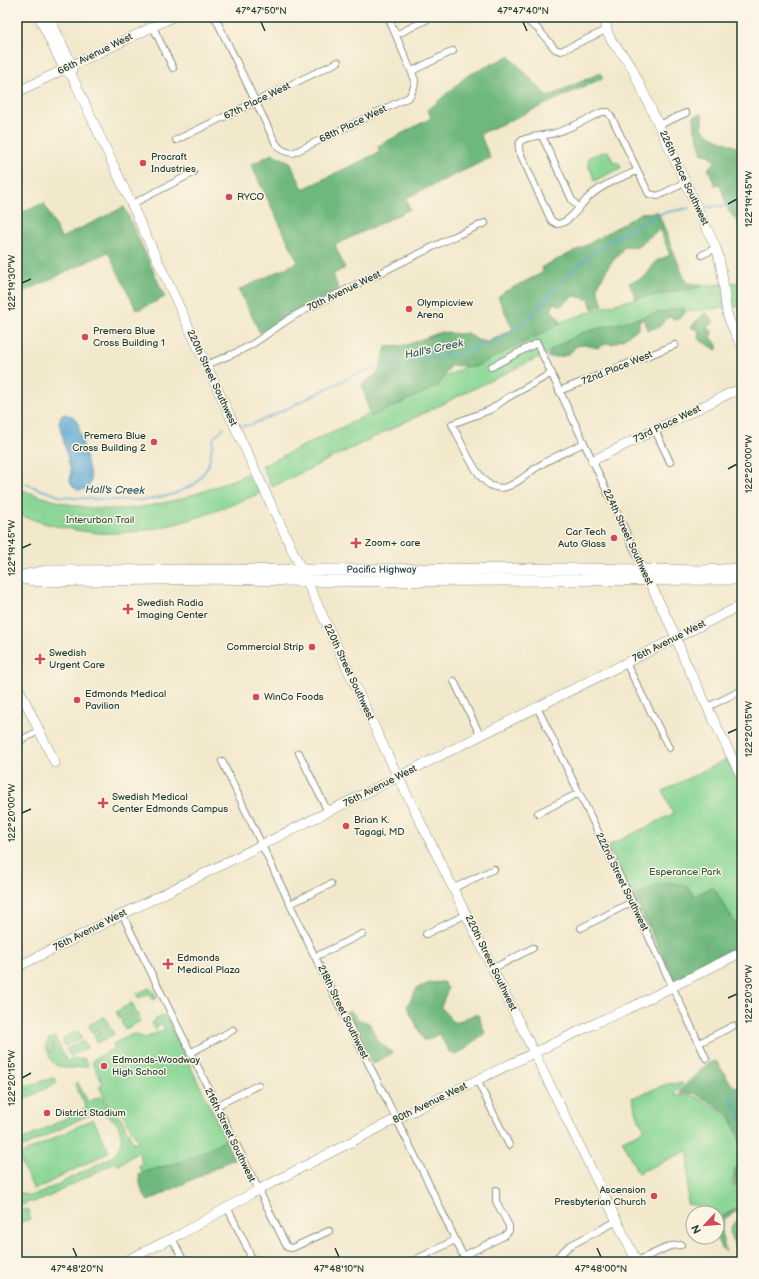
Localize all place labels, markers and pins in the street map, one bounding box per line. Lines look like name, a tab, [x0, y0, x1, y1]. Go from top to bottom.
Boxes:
place label: Procraft Industries	[151, 151, 196, 175]
marker: Procraft Industries	[138, 158, 148, 168]
place label: RYCO	[237, 191, 265, 203]
marker: RYCO	[224, 192, 234, 202]
place label: Olympicview Arena	[417, 297, 473, 321]
marker: Olympicview Arena	[404, 304, 414, 314]
place label: Premera Blue Cross Building 1	[93, 325, 165, 349]
marker: Premera Blue Cross Building 1	[80, 332, 90, 342]
place label: Premera Blue Cross Building 2	[72, 430, 146, 454]
marker: Premera Blue Cross Building 2	[149, 437, 159, 447]
place label: Car Tech Auto Glass	[558, 526, 606, 550]
marker: Car Tech Auto Glass	[609, 533, 619, 543]
marker: Zoom+ care	[350, 537, 362, 549]
place label: Zoom+ care	[364, 537, 420, 549]
place label: Swedish Radia Imaging Center	[137, 597, 208, 621]
marker: Swedish Radia Imaging Center	[122, 603, 134, 615]
place label: Commercial Strip	[226, 641, 304, 653]
marker: Commercial Strip	[307, 642, 317, 652]
place label: Swedish Urgent Care	[49, 647, 105, 671]
marker: Swedish Urgent Care	[34, 653, 46, 665]
place label: Edmonds Medical Pavilion	[85, 688, 166, 712]
place label: WinCo Foods	[264, 691, 324, 703]
marker: WinCo Foods	[251, 692, 261, 702]
marker: Edmonds Medical Pavilion	[72, 695, 82, 705]
place label: Swedish Medical Center Edmonds Campus	[112, 791, 228, 815]
marker: Swedish Medical Center Edmonds Campus	[97, 797, 109, 809]
place label: Brian K. Tagagi, MD	[354, 814, 405, 838]
marker: Brian K. Tagagi, MD	[341, 821, 351, 831]
place label: Edmonds Medical Plaza	[177, 952, 240, 976]
marker: Edmonds Medical Plaza	[162, 958, 174, 970]
place label: Edmonds-Woodway High School	[112, 1054, 200, 1078]
marker: Edmonds-Woodway High School	[99, 1061, 109, 1071]
place label: District Stadium	[55, 1107, 126, 1119]
marker: District Stadium	[42, 1108, 52, 1118]
place label: Ascension Presbyterian Church	[554, 1184, 646, 1208]
marker: Ascension Presbyterian Church	[649, 1191, 659, 1201]

